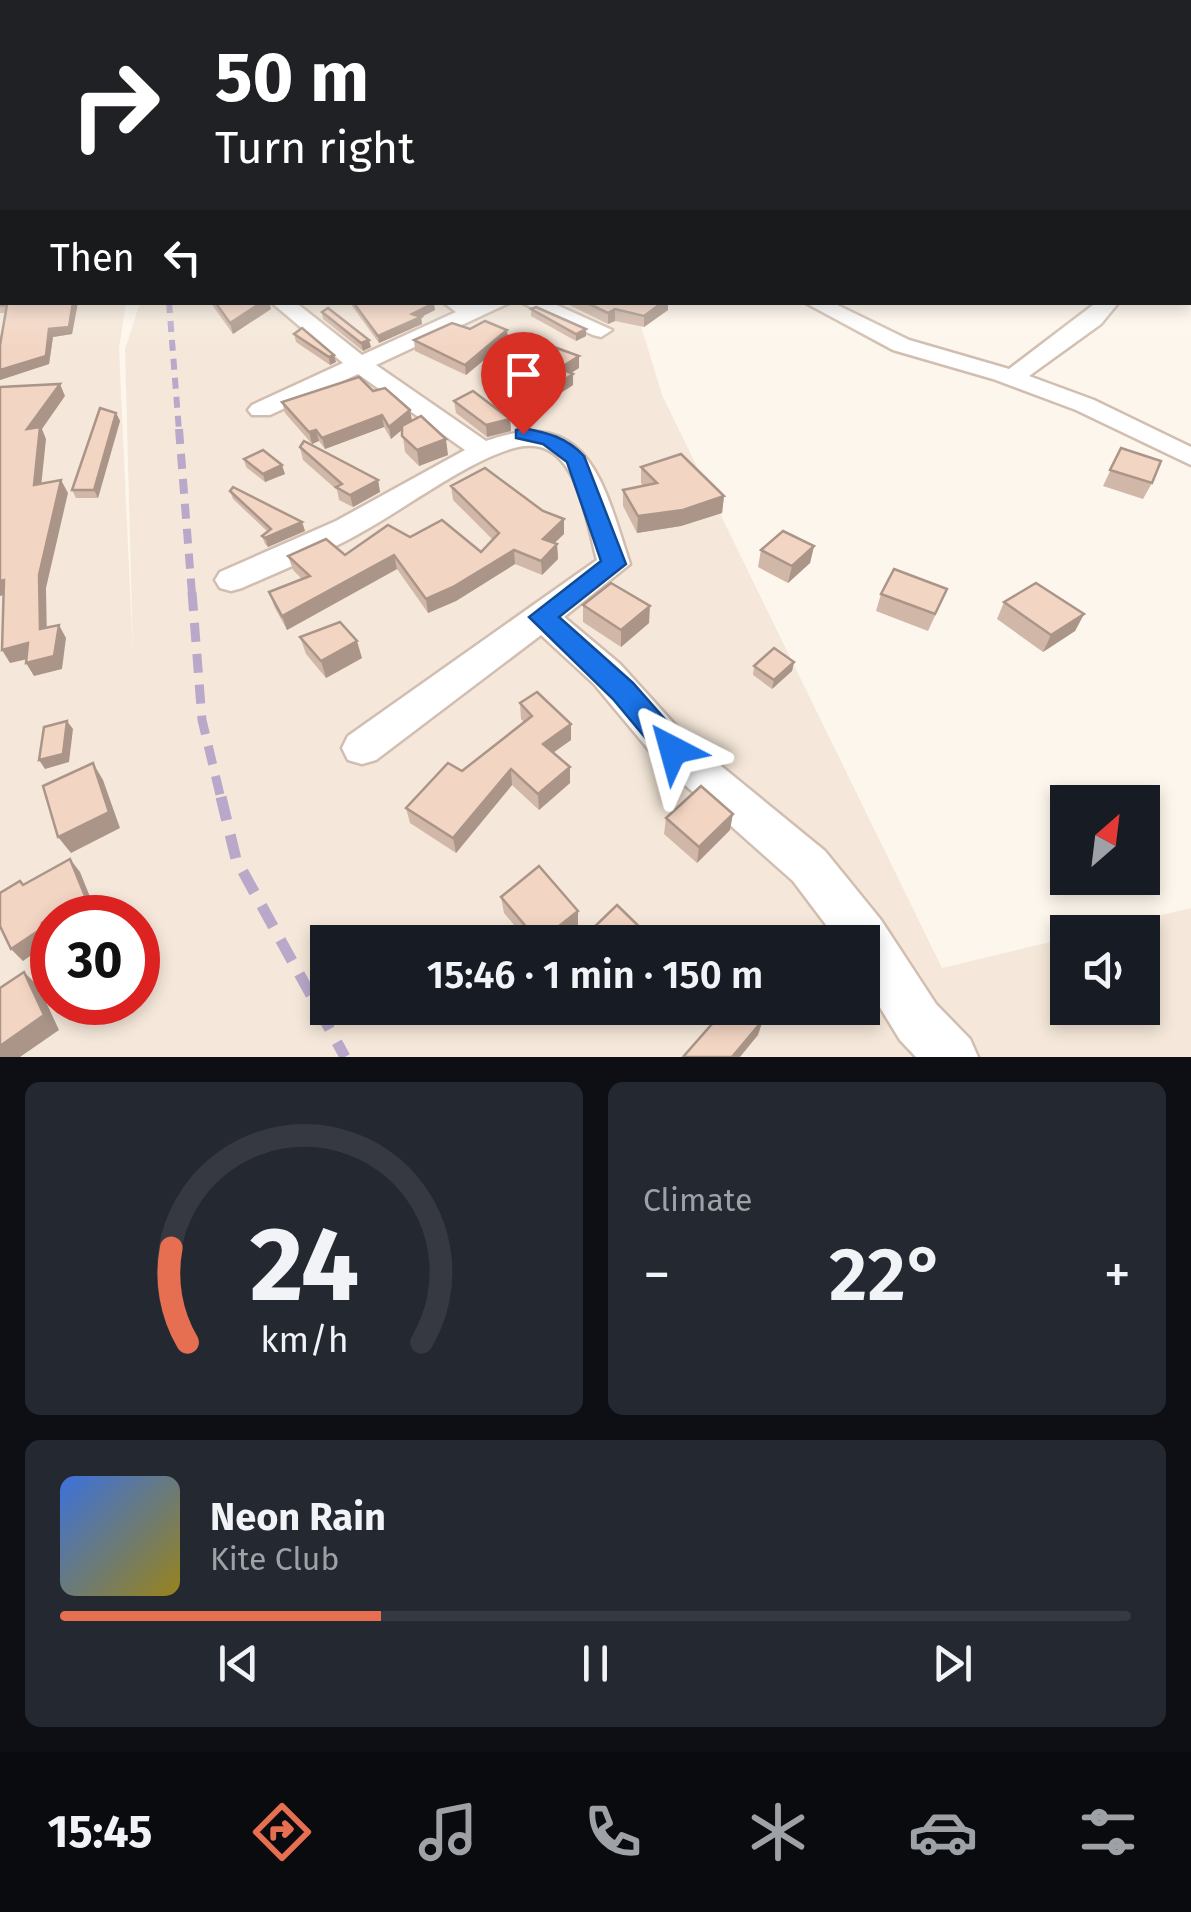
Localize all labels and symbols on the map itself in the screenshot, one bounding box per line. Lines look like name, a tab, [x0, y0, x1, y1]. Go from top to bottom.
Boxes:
pin	[481, 332, 566, 435]
position arrow	[621, 698, 725, 802]
north arrow	[1050, 785, 1160, 895]
speed limit sign: 30	[30, 895, 160, 1025]

